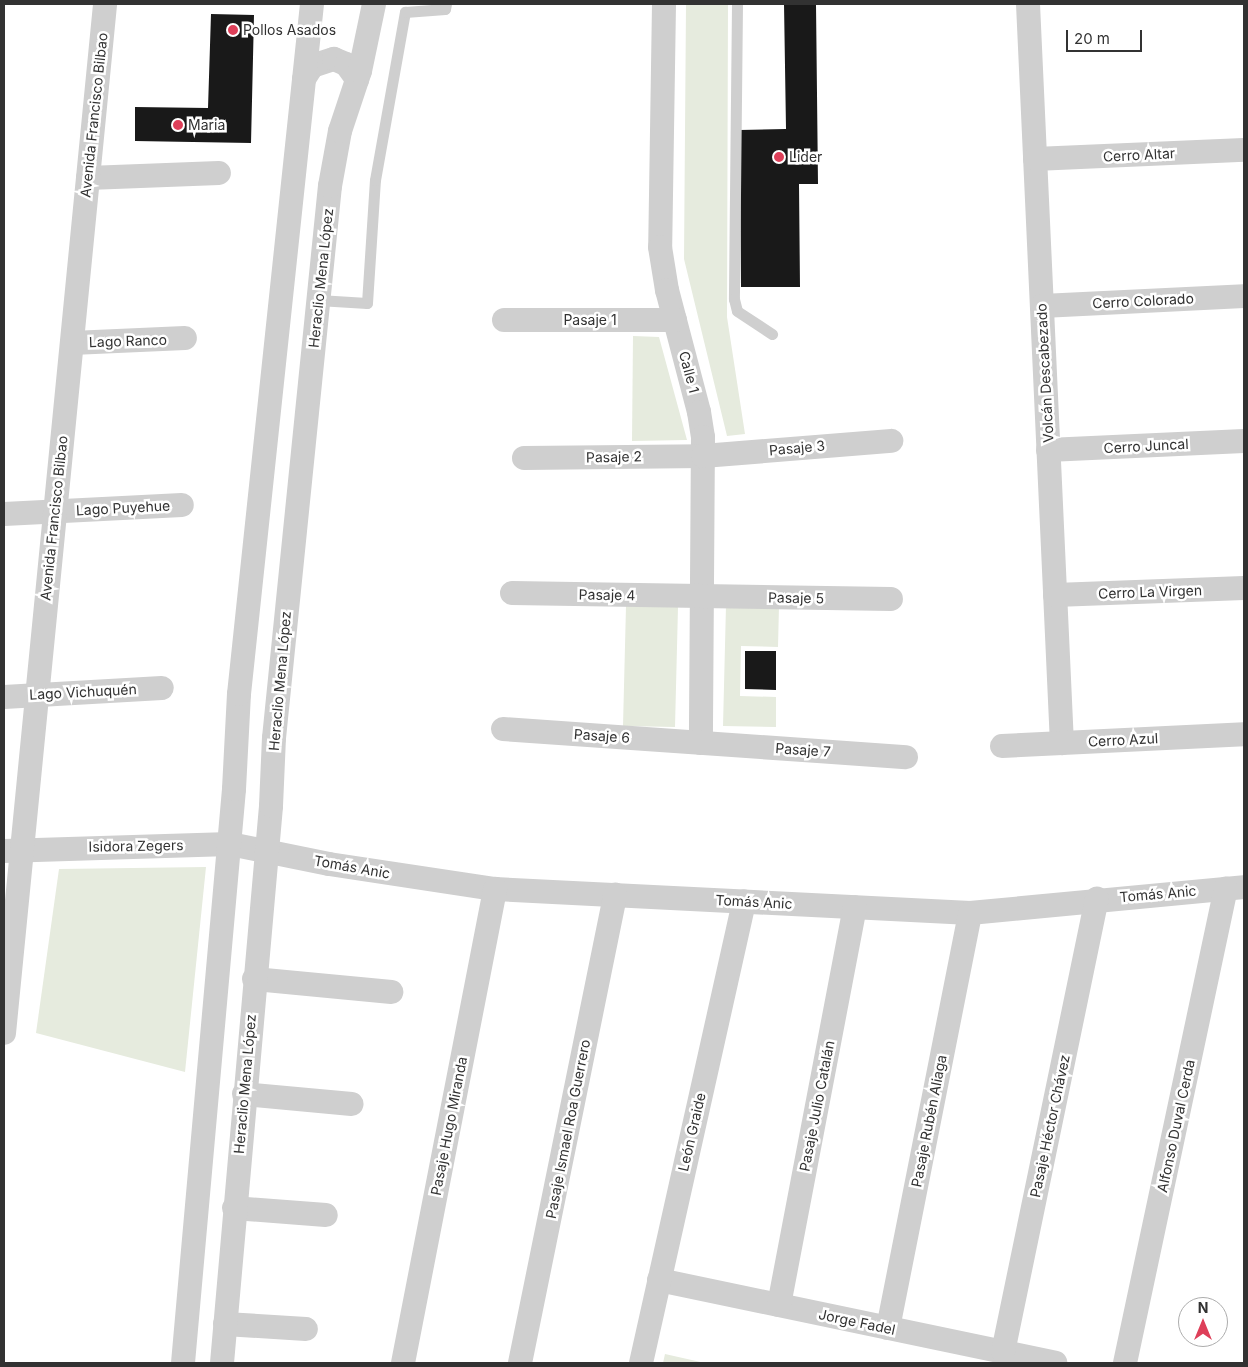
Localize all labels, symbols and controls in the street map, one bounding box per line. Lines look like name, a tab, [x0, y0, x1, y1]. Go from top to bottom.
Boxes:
scale bar	[1068, 20, 1144, 52]
place label: Pollos Asados	[243, 22, 336, 38]
marker: Pollos Asados	[227, 24, 239, 36]
text: 20 m	[1074, 29, 1110, 48]
street label: Avenida Francisco Bilbao	[77, 32, 111, 198]
place label: Maria	[188, 117, 225, 133]
marker: Maria	[172, 119, 184, 131]
street label: Cerro Altar	[1102, 145, 1176, 165]
place label: Lider	[789, 149, 822, 165]
marker: Lider	[773, 151, 785, 163]
street label: Heraclio Mena López	[305, 207, 337, 349]
street label: Cerro Colorado	[1092, 290, 1194, 312]
street label: Volcán Descabezado	[1033, 303, 1057, 443]
street label: Pasaje 1	[563, 312, 617, 328]
street label: Lago Ranco	[89, 331, 167, 351]
street label: Calle 1	[675, 349, 703, 395]
street label: Avenida Francisco Bilbao	[37, 435, 71, 601]
street label: Cerro Juncal	[1103, 435, 1189, 457]
street label: Pasaje 3	[768, 437, 826, 459]
street label: Pasaje 2	[586, 448, 642, 466]
street label: Lago Puyehue	[75, 497, 171, 519]
street label: Cerro La Virgen	[1098, 582, 1202, 602]
street label: Pasaje 4	[579, 586, 635, 604]
street label: Pasaje 5	[768, 589, 824, 607]
street label: Heraclio Mena López	[266, 610, 294, 752]
street label: Lago Vichuquén	[29, 681, 137, 703]
street label: Pasaje 6	[573, 726, 631, 746]
street label: Cerro Azul	[1087, 730, 1159, 750]
street label: Pasaje 7	[775, 740, 831, 760]
street label: Isidora Zegers	[88, 837, 184, 855]
street label: Tomás Anic	[313, 852, 391, 882]
street label: Tomás Anic	[1119, 882, 1197, 906]
street label: Tomás Anic	[715, 892, 793, 912]
street label: Heraclio Mena López	[231, 1013, 259, 1155]
street label: Pasaje Ismael Roa Guerrero	[542, 1038, 594, 1220]
street label: Pasaje Julio Catalán	[796, 1039, 838, 1173]
street label: Pasaje Rubén Aliaga	[908, 1053, 950, 1189]
street label: Pasaje Héctor Chávez	[1027, 1053, 1073, 1199]
street label: Pasaje Hugo Miranda	[427, 1055, 471, 1197]
street label: Alfonso Duval Cerda	[1154, 1058, 1198, 1194]
street label: León Graide	[675, 1091, 709, 1173]
north arrow	[1178, 1297, 1228, 1347]
text: N	[1198, 1299, 1208, 1316]
street label: Jorge Fadel	[817, 1306, 897, 1338]

